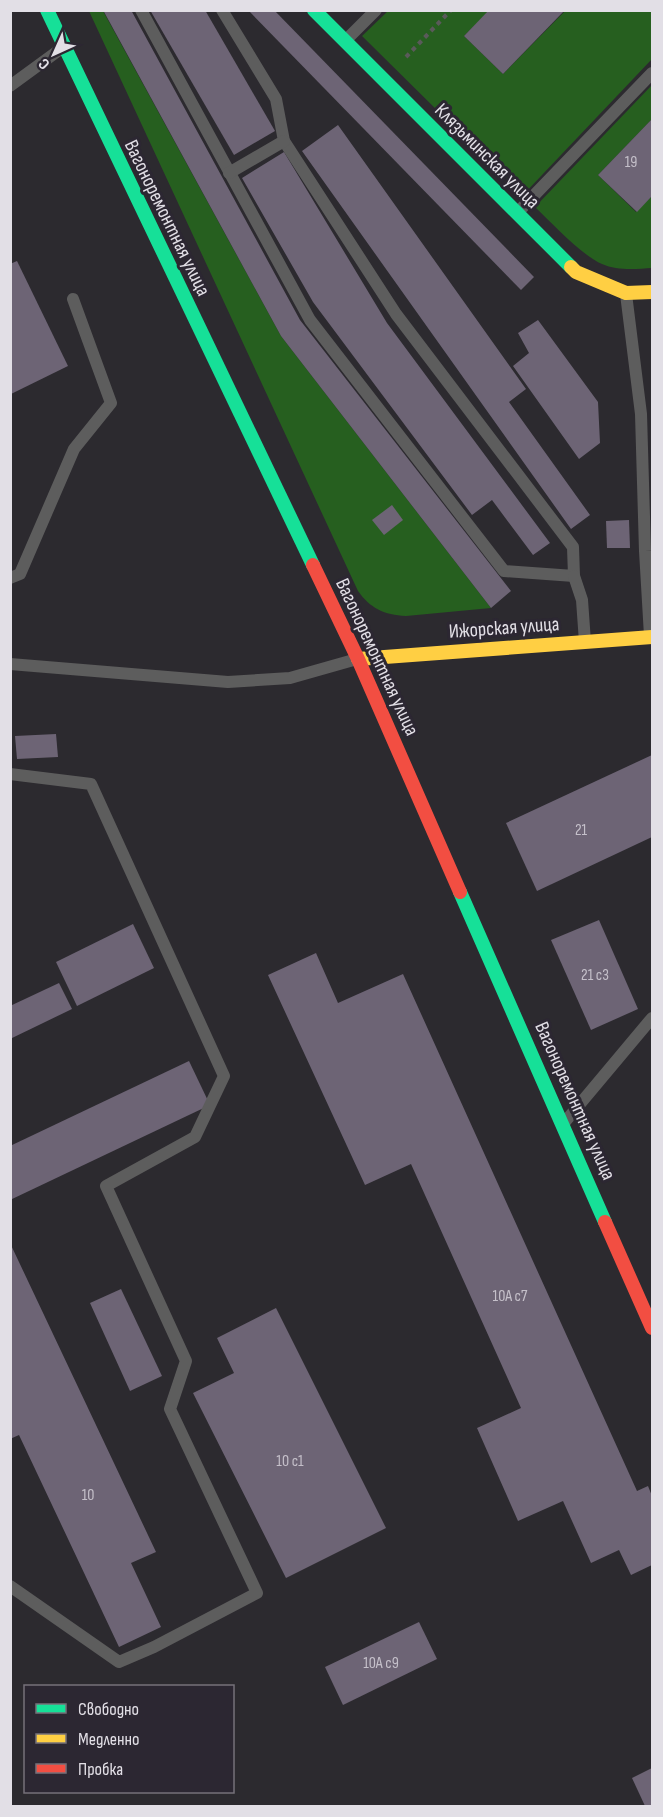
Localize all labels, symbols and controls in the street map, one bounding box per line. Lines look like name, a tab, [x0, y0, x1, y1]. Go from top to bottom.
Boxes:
north arrow	[24, 24, 84, 84]
text: С	[35, 54, 54, 73]
street label: Клязьминская улица	[429, 98, 545, 214]
street label: Вагоноремонтная улица	[119, 136, 215, 300]
house number: 19	[625, 153, 637, 172]
street label: Вагоноремонтная улица	[330, 575, 424, 739]
street label: Ижорская улица	[448, 612, 560, 644]
house number: 21	[575, 821, 588, 840]
house number: 21 с3	[581, 966, 609, 985]
street label: Вагоноремонтная улица	[529, 1018, 621, 1184]
house number: 10А с7	[493, 1287, 528, 1306]
house number: 10 с1	[276, 1452, 304, 1471]
house number: 10	[82, 1486, 94, 1505]
house number: 10А с9	[363, 1654, 399, 1673]
legend	[24, 1685, 234, 1793]
text: Свободно	[78, 1699, 139, 1720]
text: Медленно	[78, 1729, 140, 1750]
text: Пробка	[78, 1759, 123, 1780]

